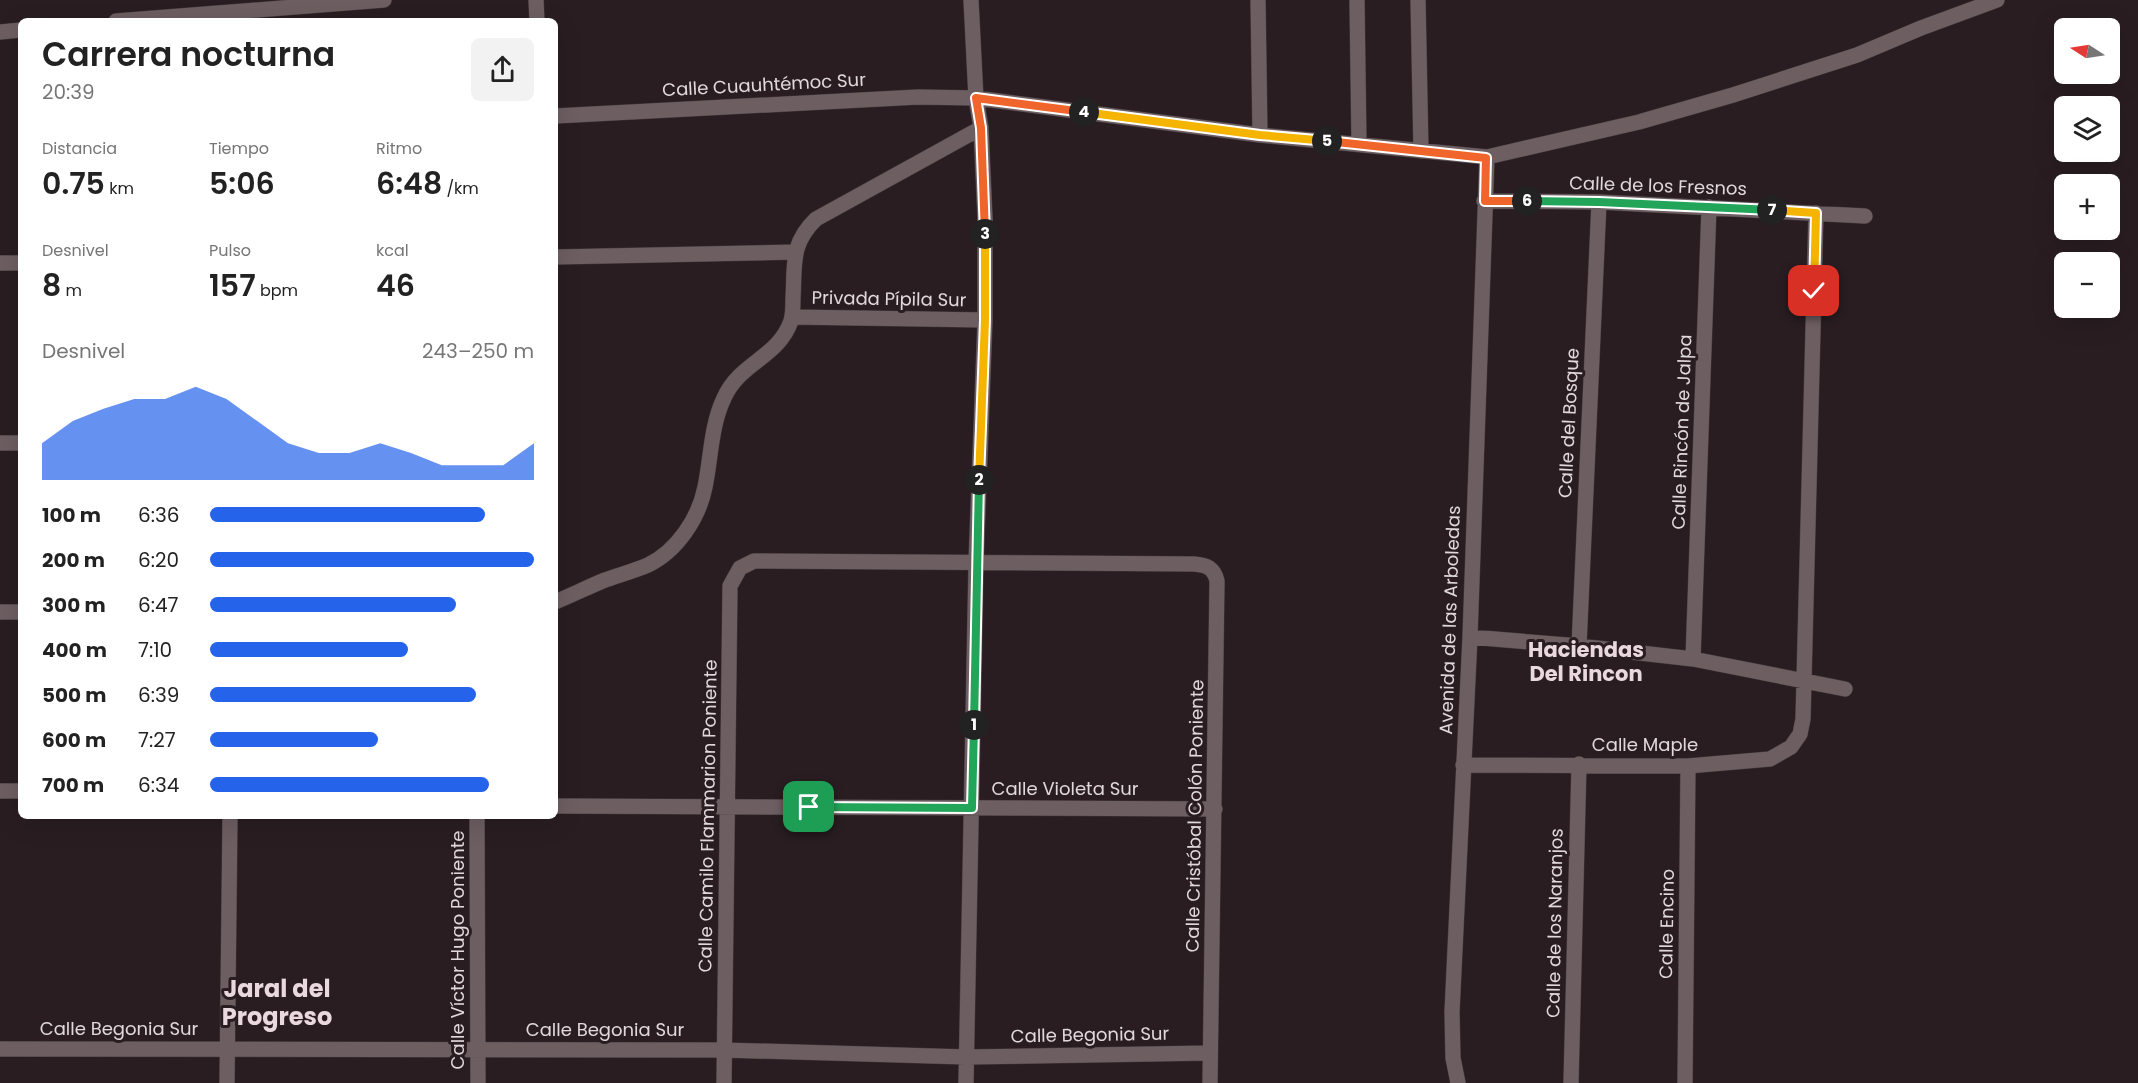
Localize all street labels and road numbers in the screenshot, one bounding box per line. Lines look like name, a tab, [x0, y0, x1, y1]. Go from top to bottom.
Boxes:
street label: Calle Cuauhtémoc Sur	[662, 67, 867, 102]
street label: Calle de los Fresnos	[1569, 170, 1747, 201]
street label: Privada Pípila Sur	[811, 285, 967, 312]
street label: Calle Rincón de Jalpa	[1666, 334, 1697, 530]
street label: Calle del Bosque	[1552, 347, 1585, 499]
street label: Avenida de las Arboledas	[1433, 505, 1466, 735]
street label: Calle Camilo Flammarion Poniente	[692, 659, 723, 973]
street label: Calle Cristóbal Colón Poniente	[1180, 679, 1209, 953]
street label: Calle Maple	[1592, 732, 1698, 757]
street label: Calle Violeta Sur	[992, 776, 1139, 801]
street label: Calle de los Naranjos	[1540, 828, 1569, 1018]
street label: Calle Víctor Hugo Poniente	[445, 831, 470, 1069]
street label: Calle Encino	[1653, 869, 1680, 979]
street label: Calle Begonia Sur	[40, 1016, 199, 1041]
street label: Calle Begonia Sur	[526, 1017, 685, 1042]
street label: Calle Begonia Sur	[1011, 1021, 1170, 1048]

